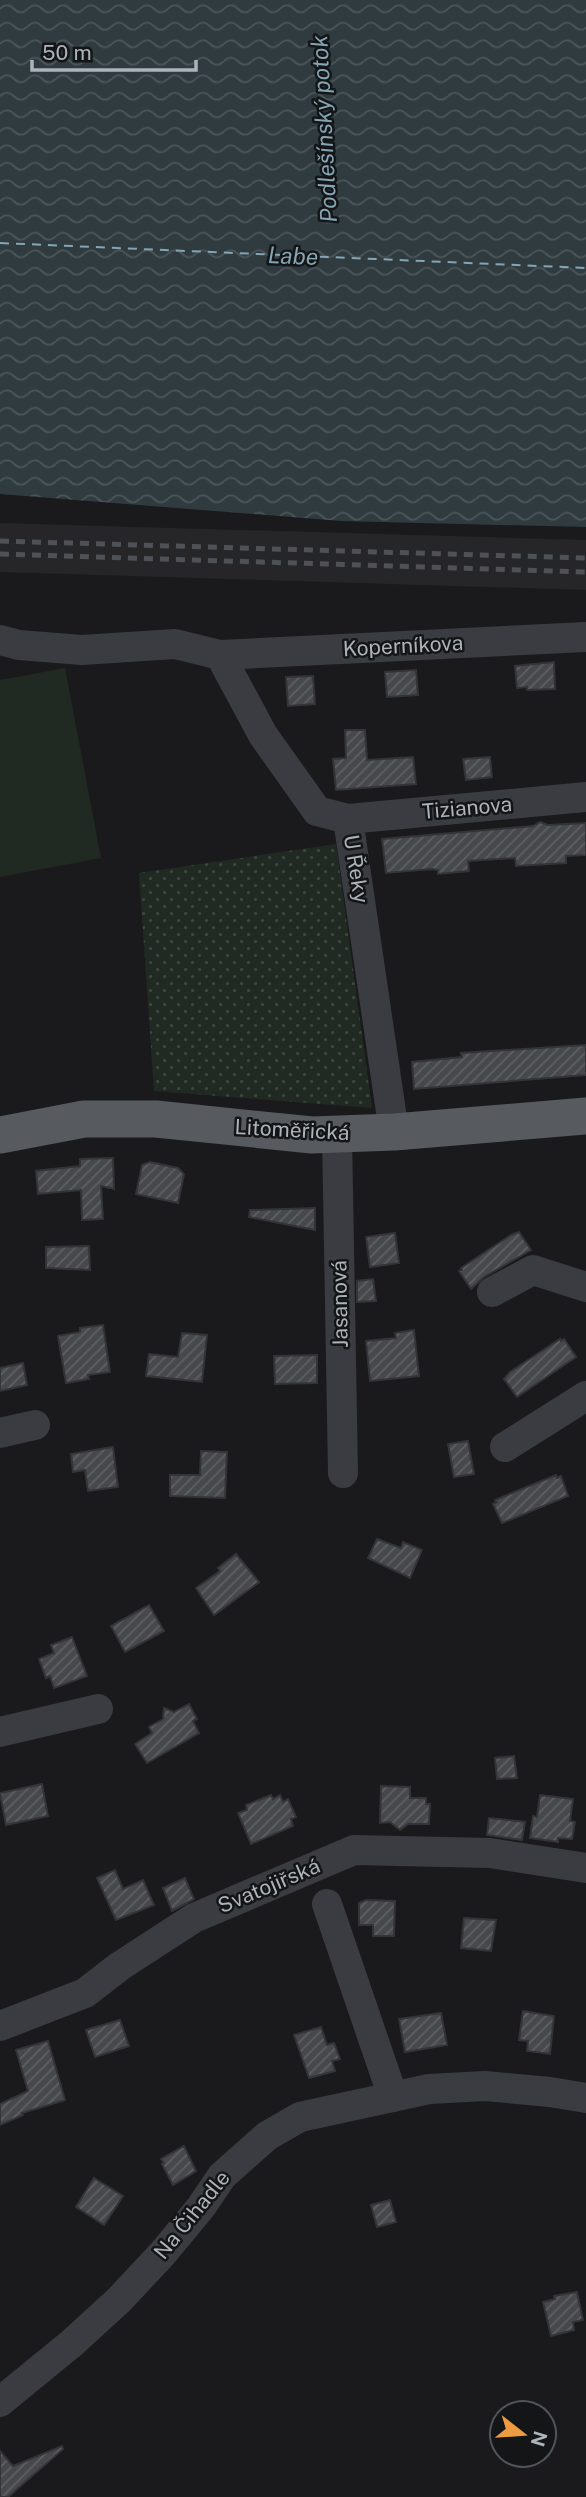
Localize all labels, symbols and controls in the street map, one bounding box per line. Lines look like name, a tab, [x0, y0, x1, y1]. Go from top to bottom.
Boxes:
scale bar	[32, 28, 196, 72]
water label: Podlešínský potok	[305, 34, 342, 224]
text: 50 m	[42, 40, 92, 65]
water label: Labe	[267, 241, 319, 270]
street label: Koperníkova	[342, 630, 464, 661]
street label: Tizianova	[421, 791, 513, 824]
street label: U Řeky	[339, 833, 374, 905]
street label: Litoměřická	[234, 1114, 350, 1145]
street label: Jasanová	[326, 1260, 353, 1348]
street label: Svatojiřská	[214, 1853, 324, 1918]
street label: Na Čihadle	[148, 2165, 235, 2264]
north arrow	[488, 2399, 558, 2469]
text: N	[527, 2429, 552, 2449]

